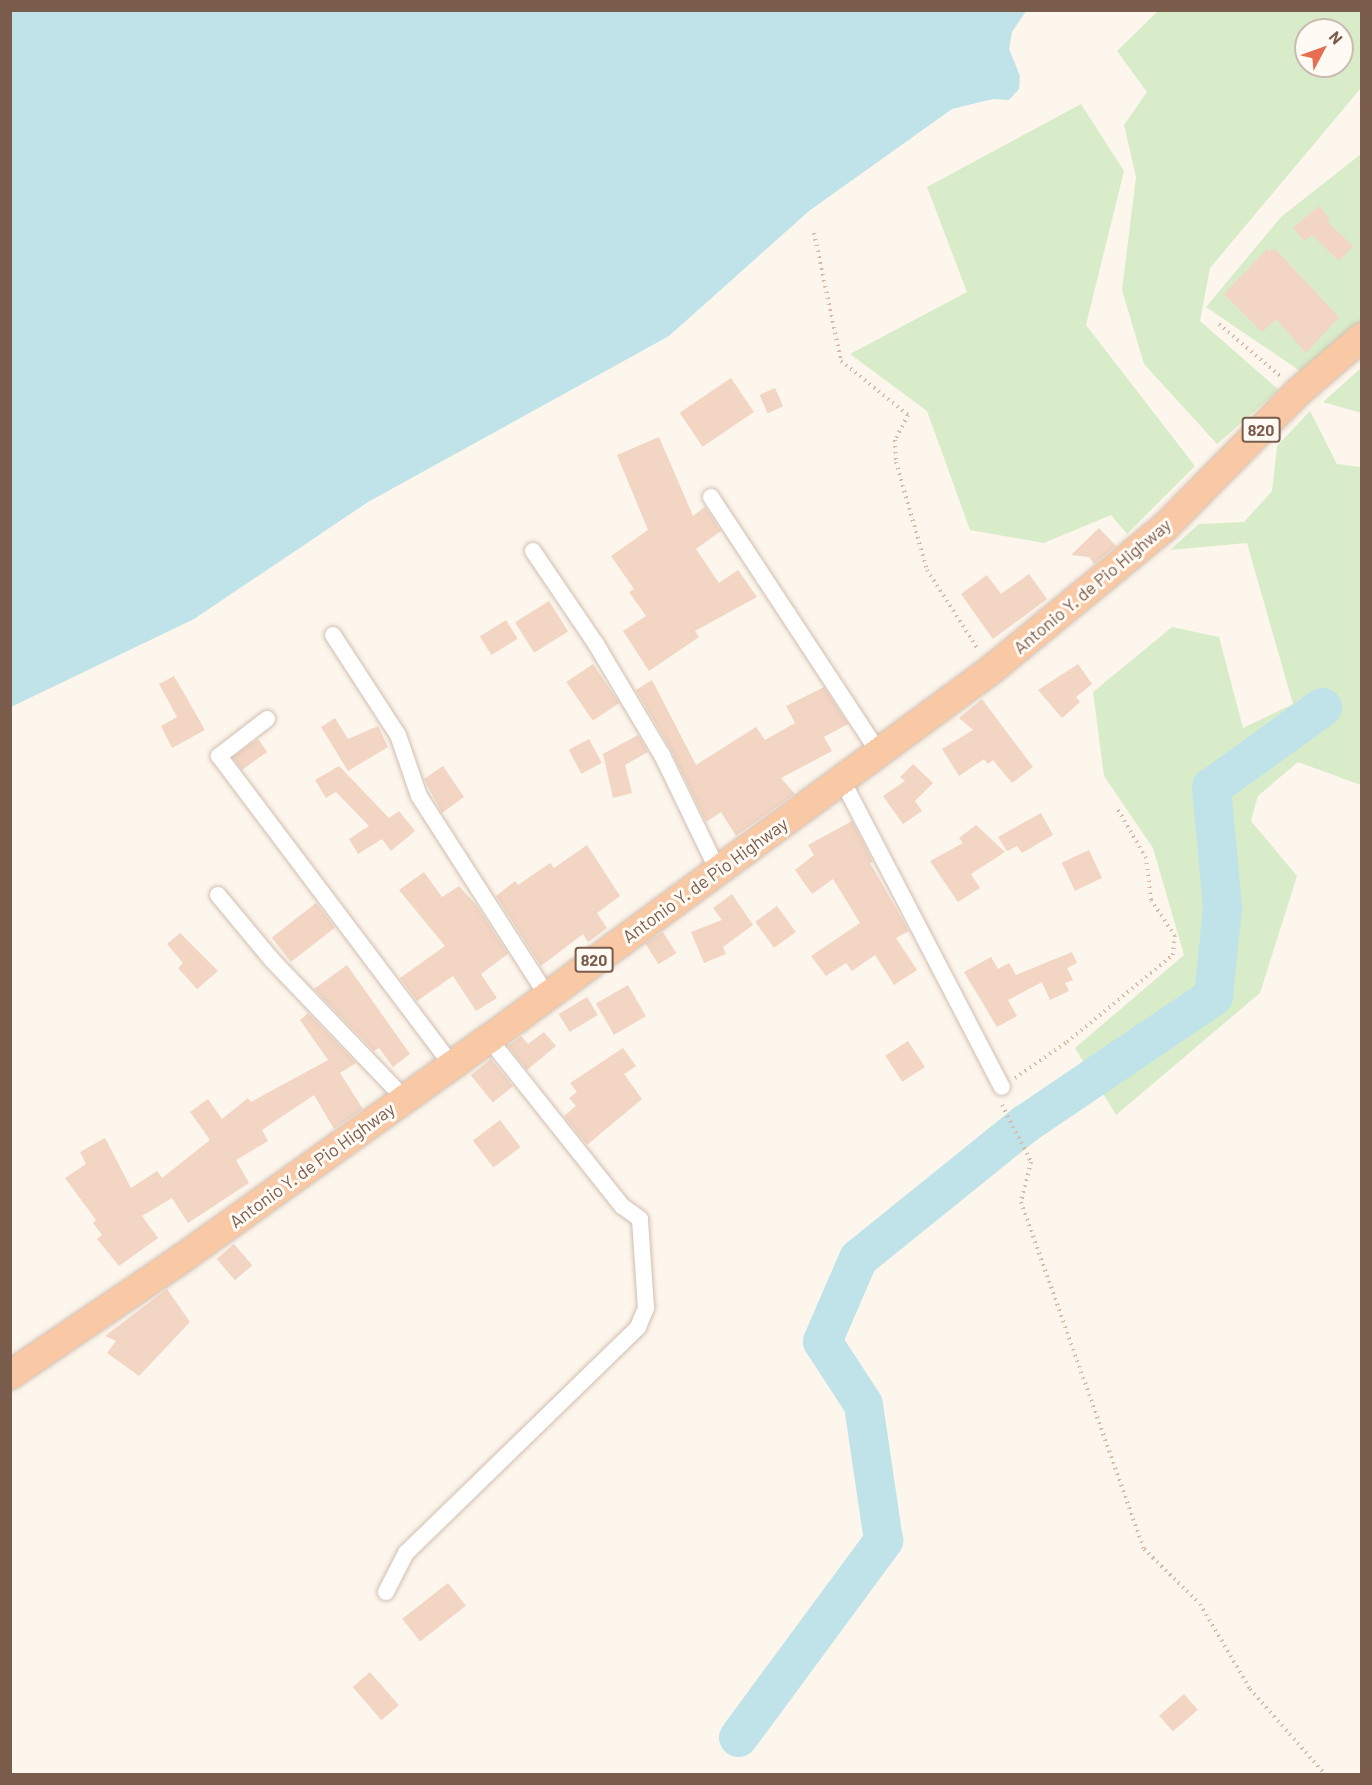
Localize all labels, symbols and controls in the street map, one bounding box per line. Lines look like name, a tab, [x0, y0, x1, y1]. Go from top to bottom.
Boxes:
north arrow	[1294, 18, 1354, 78]
text: N	[1326, 27, 1347, 47]
road number: 820	[1242, 417, 1280, 443]
street label: Antonio Y. de Pio Highway	[1009, 514, 1175, 658]
street label: Antonio Y. de Pio Highway	[618, 813, 792, 947]
road number: 820	[574, 947, 614, 973]
street label: Antonio Y. de Pio Highway	[225, 1098, 399, 1232]

